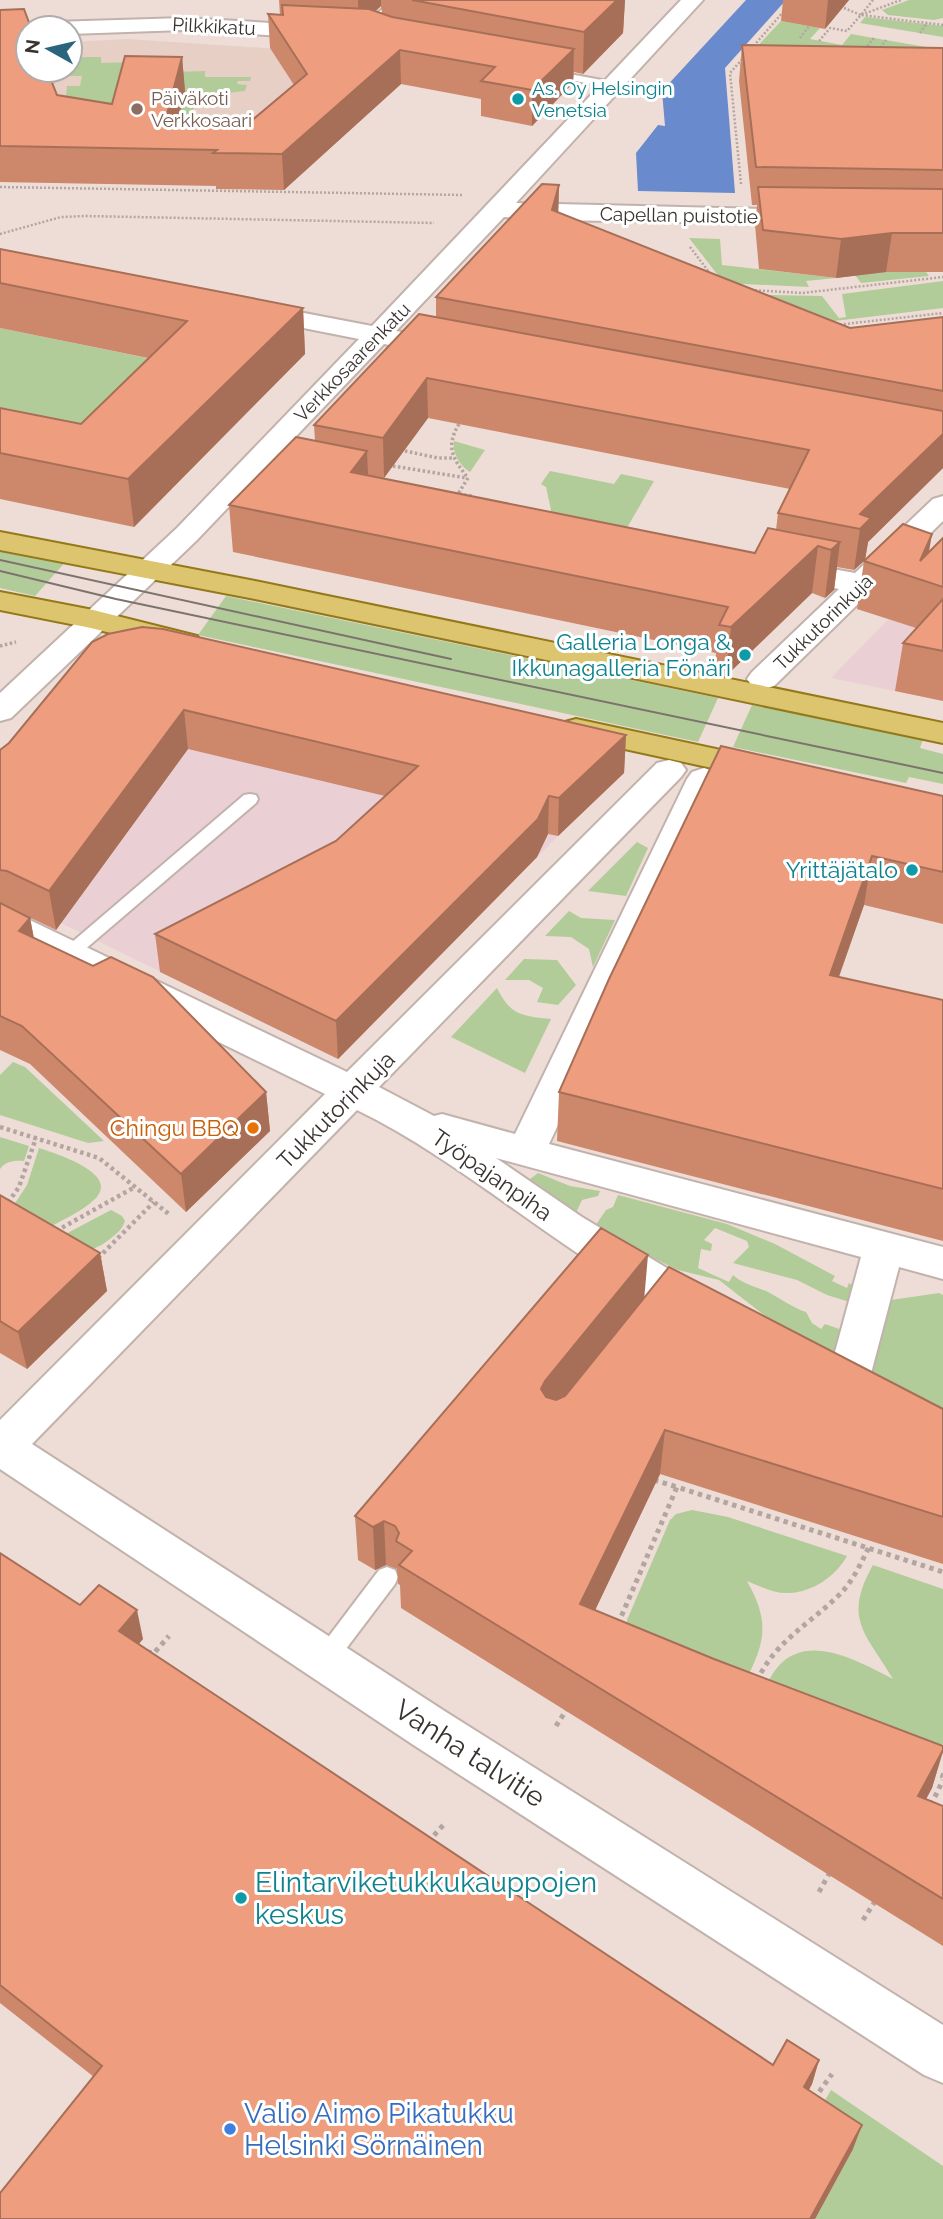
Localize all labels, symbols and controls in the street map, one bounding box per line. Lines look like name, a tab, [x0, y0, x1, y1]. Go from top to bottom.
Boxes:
street label: Pilkkikatu	[172, 13, 256, 39]
north arrow	[14, 14, 84, 84]
text: N	[20, 38, 44, 55]
place label: As. Oy Helsingin Venetsia	[532, 77, 673, 121]
place label: Päiväkoti Verkkosaari	[151, 87, 252, 131]
marker: As. Oy Helsingin Venetsia	[510, 91, 526, 107]
marker: Päiväkoti Verkkosaari	[129, 101, 145, 117]
street label: Capellan puistotie	[600, 203, 758, 227]
street label: Verkkosaarenkatu	[290, 298, 414, 426]
street label: Tukkutorinkuja	[769, 570, 877, 674]
place label: Galleria Longa & Ikkunagalleria Fönäri	[512, 628, 732, 681]
marker: Galleria Longa & Ikkunagalleria Fönäri	[737, 647, 753, 663]
place label: Yrittäjätalo	[786, 856, 898, 883]
marker: Yrittäjätalo	[904, 862, 920, 878]
street label: Tukkutorinkuja	[271, 1045, 400, 1174]
place label: Chingu BBQ	[110, 1114, 239, 1141]
marker: Chingu BBQ	[245, 1120, 261, 1136]
street label: Työpajanpiha	[427, 1123, 558, 1226]
street label: Vanha talvitie	[388, 1693, 551, 1814]
place label: Elintarviketukkukauppojen keskus	[255, 1866, 597, 1931]
marker: Elintarviketukkukauppojen keskus	[233, 1890, 249, 1906]
place label: Valio Aimo Pikatukku Helsinki Sörnäinen	[244, 2097, 514, 2162]
marker: Valio Aimo Pikatukku Helsinki Sörnäinen	[222, 2121, 238, 2137]

